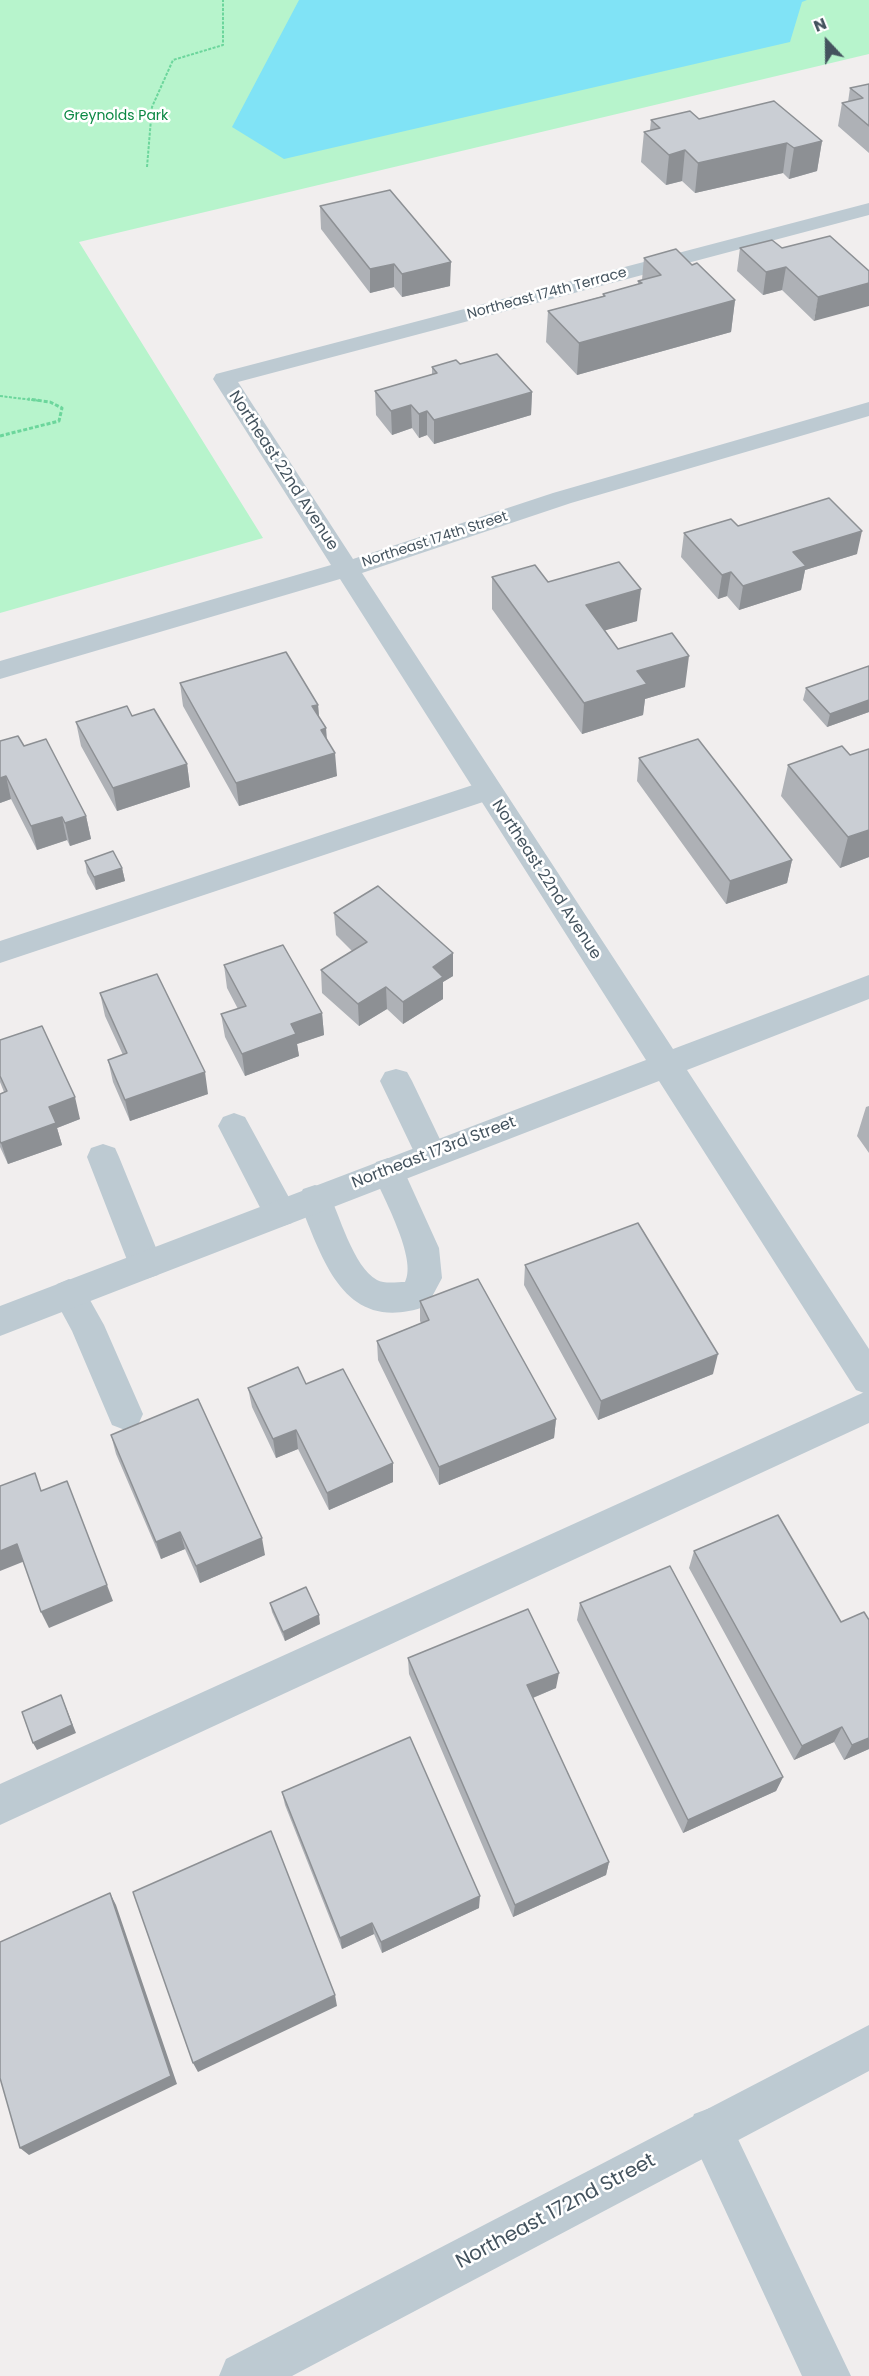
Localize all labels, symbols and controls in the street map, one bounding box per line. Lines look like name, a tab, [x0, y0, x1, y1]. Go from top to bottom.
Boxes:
north arrow	[797, 12, 857, 72]
text: N	[810, 12, 830, 38]
park label: Greynolds Park	[64, 108, 168, 124]
street label: Northeast 174th Terrace	[465, 265, 629, 323]
street label: Northeast 22nd Avenue	[224, 388, 342, 554]
street label: Northeast 174th Street	[360, 509, 510, 571]
street label: Northeast 22nd Avenue	[487, 797, 605, 963]
street label: Northeast 173rd Street	[349, 1113, 519, 1193]
street label: Northeast 172nd Street	[452, 2149, 660, 2275]

